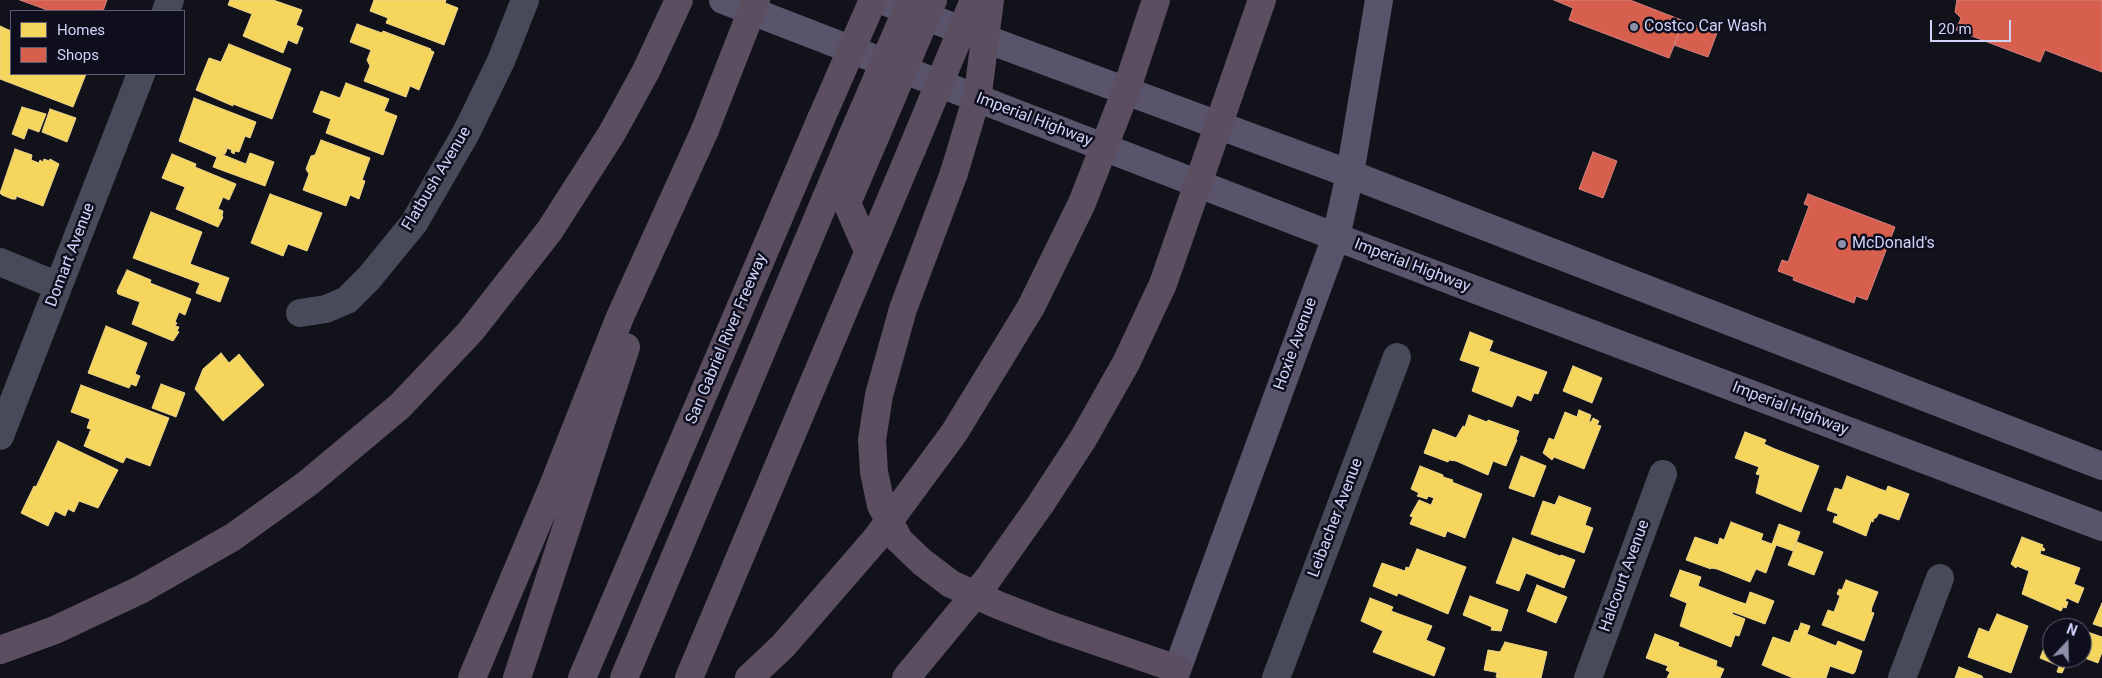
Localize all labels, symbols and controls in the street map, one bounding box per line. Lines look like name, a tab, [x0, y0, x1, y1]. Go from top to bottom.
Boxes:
legend	[10, 10, 185, 75]
scale bar	[1932, 10, 2013, 42]
place label: Costco Car Wash	[1644, 17, 1767, 37]
text: 20 m	[1938, 20, 1972, 38]
text: Homes	[57, 21, 105, 39]
marker: Costco Car Wash	[1628, 21, 1640, 33]
text: Shops	[57, 46, 99, 64]
street label: Imperial Highway	[973, 89, 1095, 151]
street label: Flatbush Avenue	[398, 124, 476, 234]
street label: Domart Avenue	[42, 200, 100, 310]
place label: McDonald's	[1852, 234, 1935, 254]
street label: Imperial Highway	[1351, 235, 1473, 297]
marker: McDonald's	[1836, 238, 1848, 250]
street label: San Gabriel River Freeway	[682, 251, 772, 427]
street label: Hoxie Avenue	[1270, 295, 1322, 393]
street label: Imperial Highway	[1729, 378, 1851, 440]
street label: Leibacher Avenue	[1304, 456, 1368, 580]
street label: Halcourt Avenue	[1596, 517, 1654, 635]
north arrow	[2042, 618, 2092, 668]
text: N	[2065, 621, 2079, 639]

